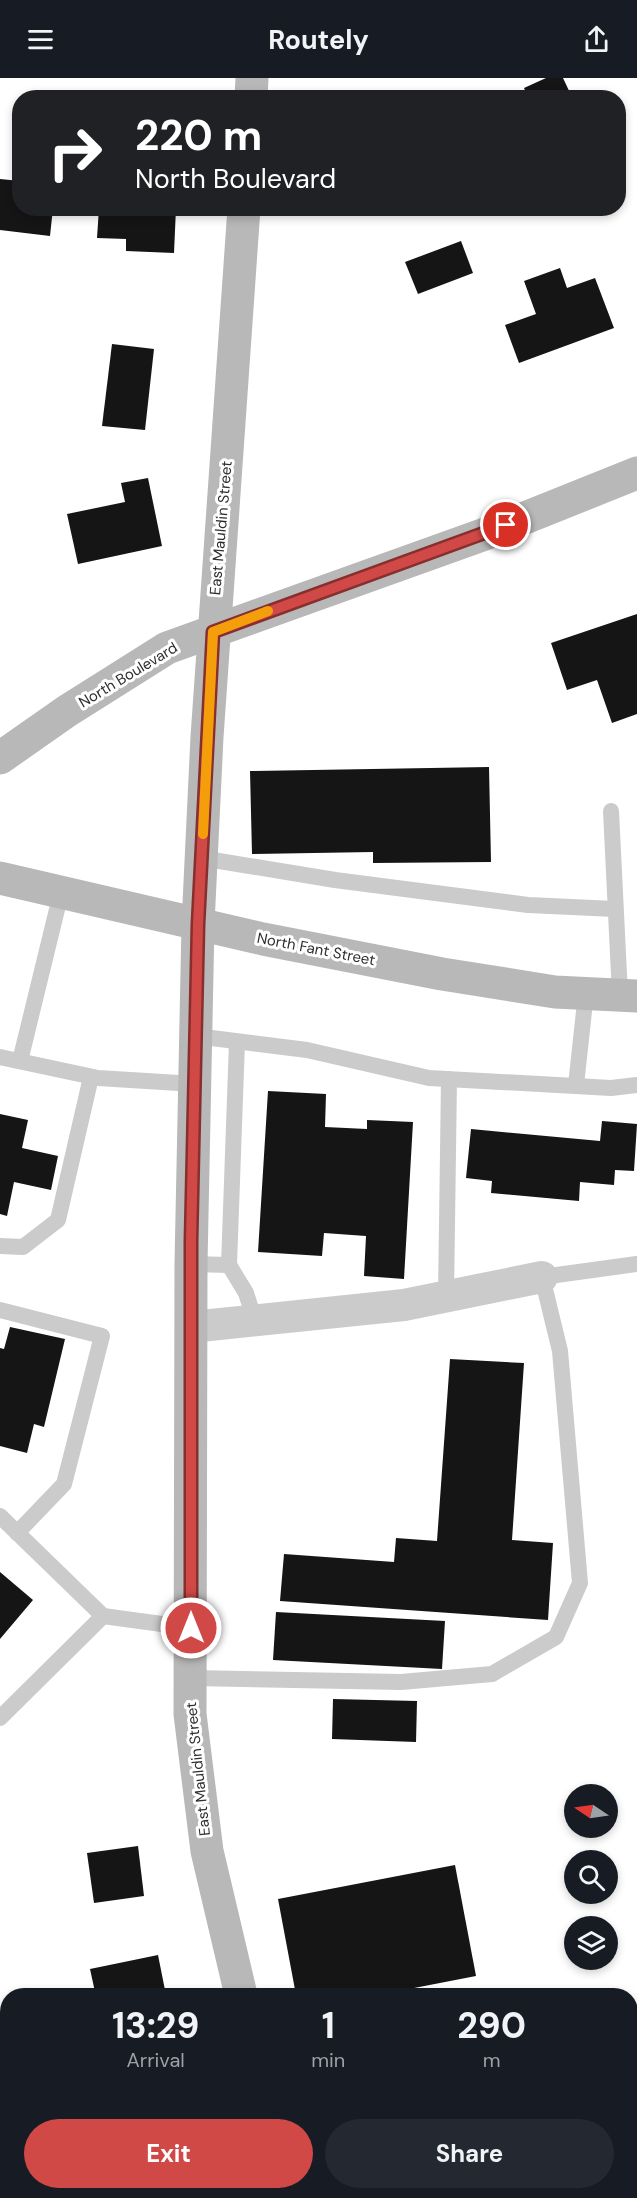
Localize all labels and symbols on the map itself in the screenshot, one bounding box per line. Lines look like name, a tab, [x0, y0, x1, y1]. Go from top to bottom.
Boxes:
street label: East Mauldin Street	[205, 460, 237, 596]
pin	[480, 499, 531, 550]
street label: North Boulevard	[75, 638, 181, 712]
street label: North Fant Street	[255, 928, 377, 970]
position arrow	[159, 1596, 223, 1660]
street label: East Mauldin Street	[181, 1701, 215, 1837]
north arrow	[564, 1784, 618, 1838]

